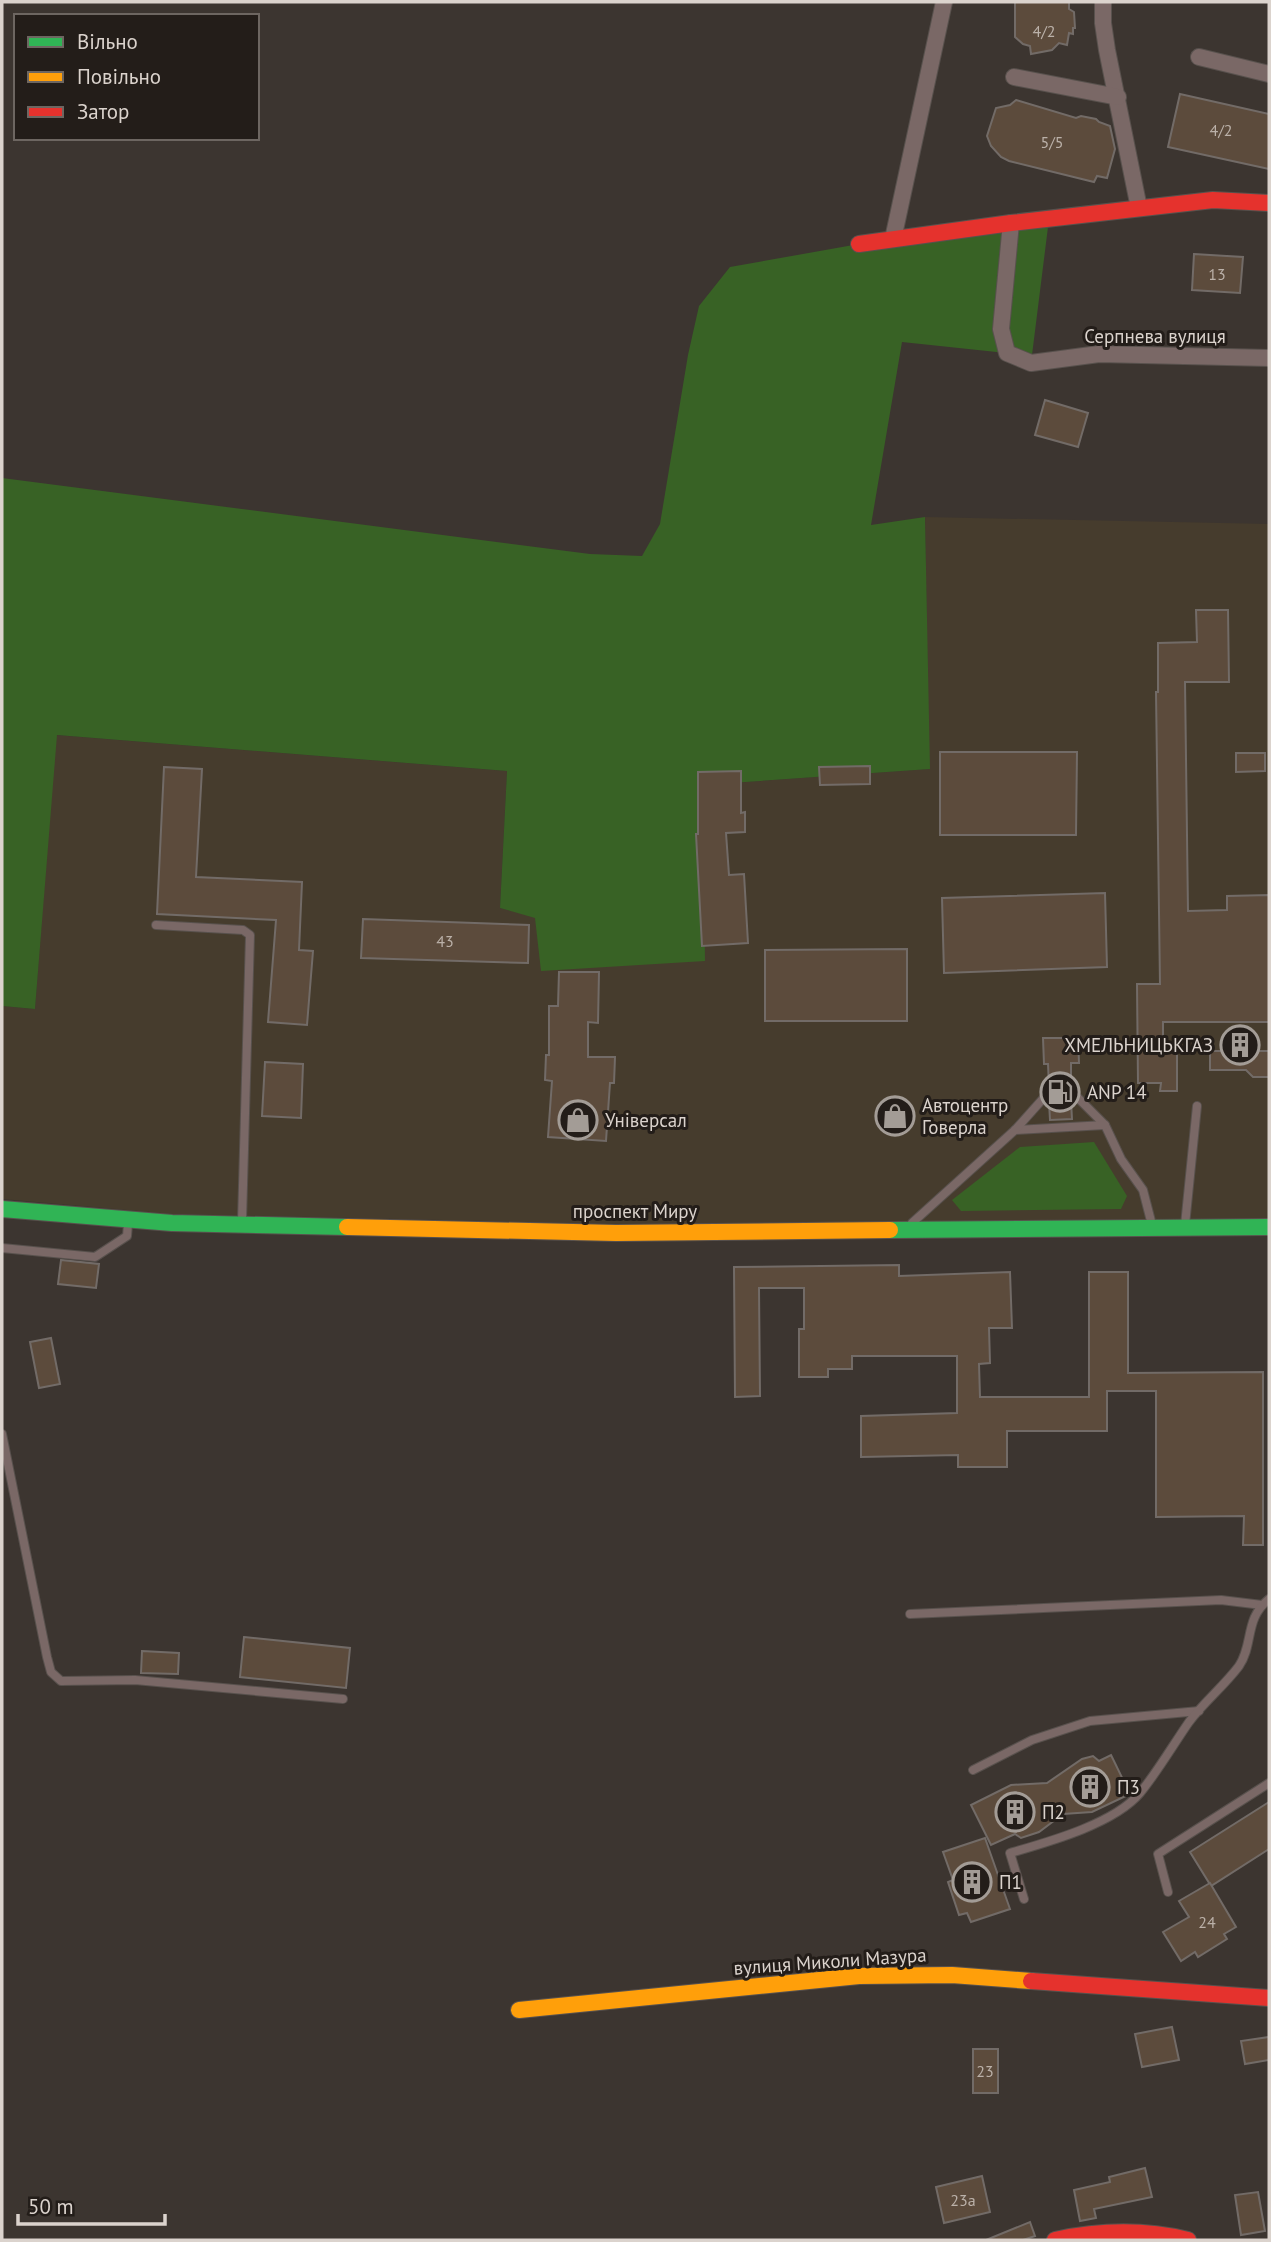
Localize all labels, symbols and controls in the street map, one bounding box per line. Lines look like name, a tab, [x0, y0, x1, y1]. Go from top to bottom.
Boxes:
legend	[14, 14, 259, 140]
house number: 4/2	[1032, 21, 1056, 41]
text: Вільно	[77, 28, 138, 55]
text: Повільно	[77, 63, 161, 90]
text: Затор	[77, 98, 129, 125]
house number: 4/2	[1209, 120, 1233, 140]
house number: 5/5	[1040, 132, 1064, 152]
house number: 13	[1208, 264, 1226, 284]
street label: Серпнева вулиця	[1084, 324, 1226, 348]
house number: 43	[436, 931, 454, 951]
building icon: ХМЕЛЬНИЦЬКГАЗ	[1219, 1024, 1261, 1066]
place label: ХМЕЛЬНИЦЬКГАЗ	[1064, 1033, 1213, 1057]
fuel station icon: ANP 14	[1039, 1071, 1081, 1113]
place label: ANP 14	[1087, 1080, 1147, 1104]
place label: Автоцентр Говерла	[922, 1093, 1008, 1139]
shop icon: Автоцентр Говерла	[874, 1095, 916, 1137]
shop icon: Універсал	[557, 1099, 599, 1141]
place label: Універсал	[605, 1108, 687, 1132]
street label: проспект Миру	[573, 1199, 697, 1223]
building icon: П3	[1069, 1766, 1111, 1808]
place label: П3	[1117, 1775, 1140, 1799]
building icon: П2	[994, 1791, 1036, 1833]
place label: П2	[1042, 1800, 1065, 1824]
building icon: П1	[951, 1861, 993, 1903]
place label: П1	[999, 1870, 1022, 1894]
house number: 24	[1198, 1912, 1216, 1932]
street label: вулиця Миколи Мазура	[733, 1942, 927, 1980]
house number: 23	[976, 2061, 994, 2081]
scale bar	[18, 2182, 164, 2226]
house number: 23а	[950, 2190, 976, 2210]
text: 50 m	[28, 2193, 74, 2220]

